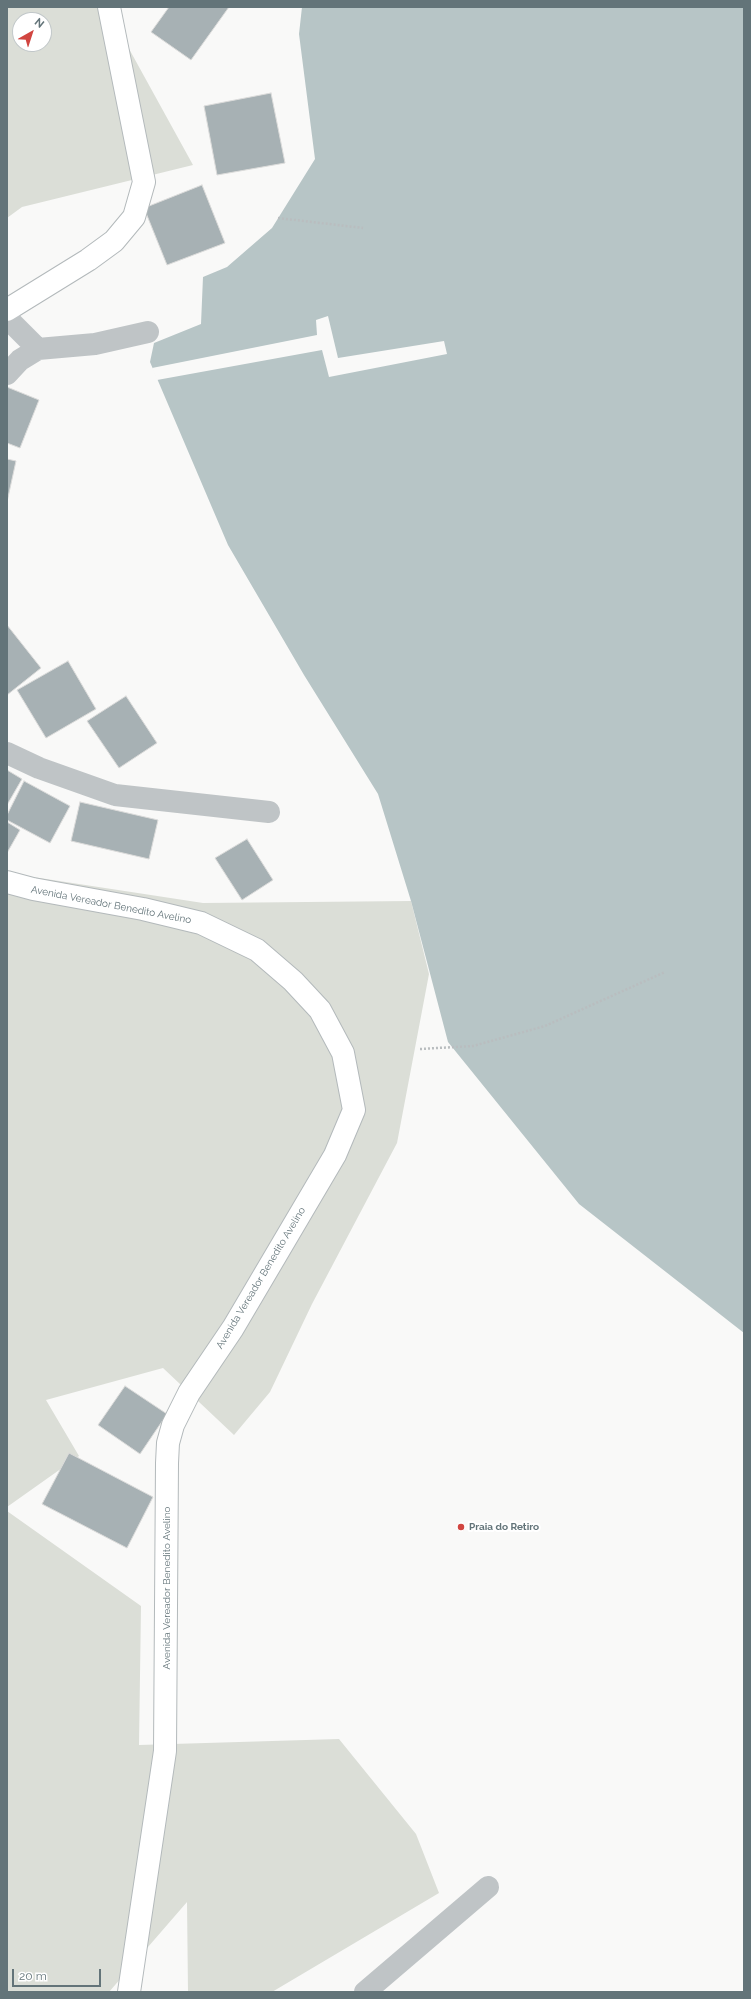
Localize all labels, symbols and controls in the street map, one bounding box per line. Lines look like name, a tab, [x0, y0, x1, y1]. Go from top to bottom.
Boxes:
north arrow	[12, 12, 52, 52]
text: N	[32, 15, 47, 31]
street label: Avenida Vereador Benedito Avelino	[30, 884, 192, 926]
street label: Avenida Vereador Benedito Avelino	[214, 1205, 308, 1351]
street label: Avenida Vereador Benedito Avelino	[161, 1506, 173, 1670]
place label: Praia do Retiro	[469, 1521, 539, 1533]
marker: Praia do Retiro	[456, 1522, 466, 1532]
scale bar	[14, 1961, 103, 1987]
text: 20 m	[19, 1969, 47, 1983]

